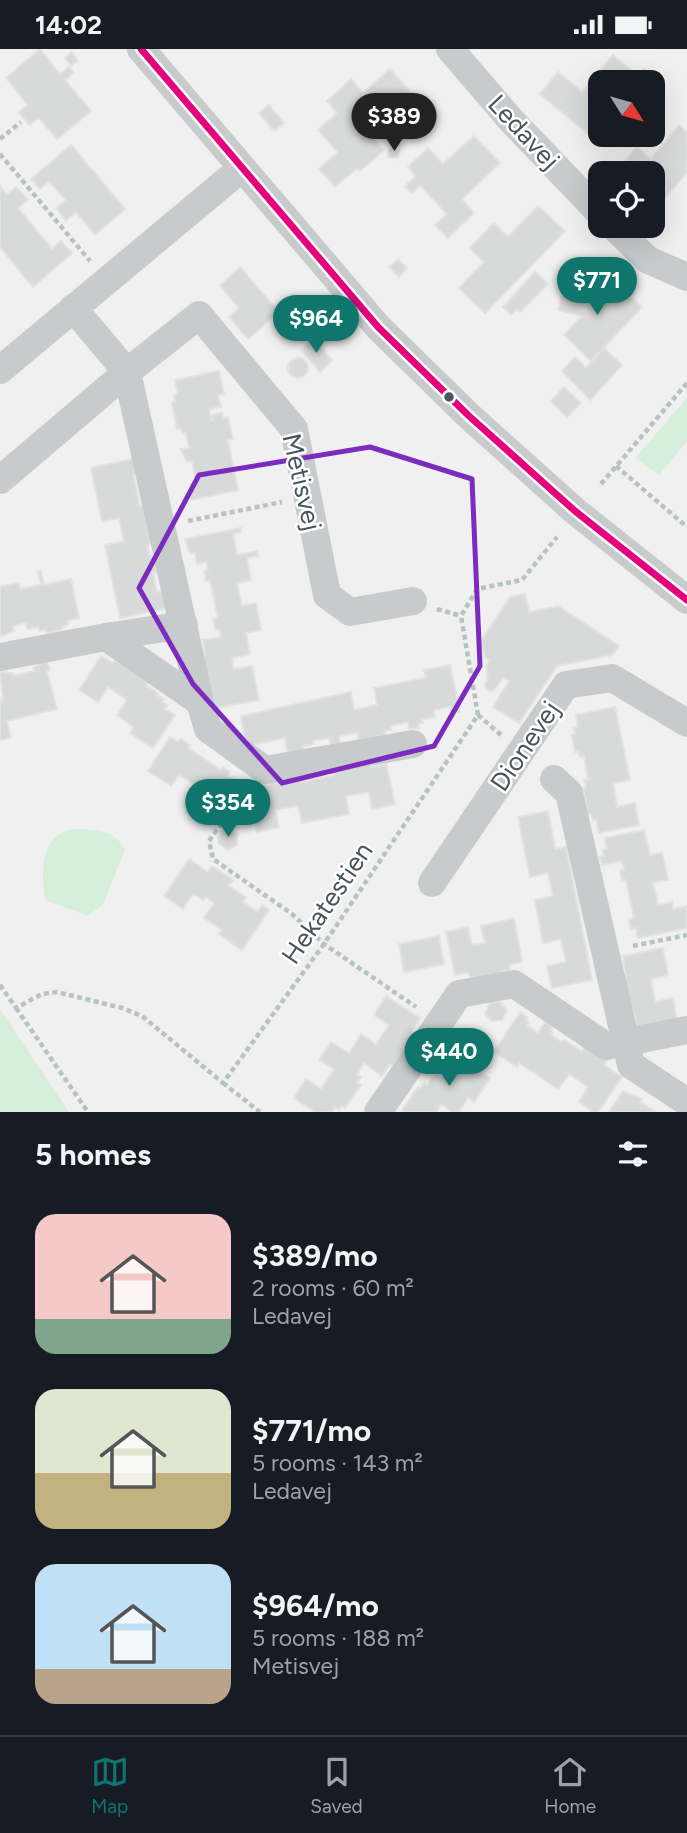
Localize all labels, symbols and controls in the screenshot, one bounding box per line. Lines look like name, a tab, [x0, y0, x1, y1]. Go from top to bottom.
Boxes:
text: 14:02	[35, 9, 102, 41]
north arrow	[588, 70, 665, 147]
map controls	[588, 70, 665, 238]
street label: Ledavej	[481, 88, 567, 176]
pin: $389	[353, 93, 435, 153]
text: $389	[368, 102, 420, 130]
button: locate	[588, 161, 665, 238]
pin: $771	[556, 257, 638, 317]
text: $771	[573, 266, 621, 294]
pin: $964	[275, 295, 357, 355]
text: $964	[289, 304, 343, 332]
unlabelled marker	[442, 390, 456, 404]
street label: Metisvej	[275, 430, 329, 534]
street label: Dionevej	[483, 695, 567, 797]
pin: $354	[187, 779, 269, 839]
text: $354	[201, 788, 255, 816]
street label: Hekatestien	[275, 836, 379, 970]
pin: $440	[408, 1028, 490, 1088]
text: $440	[421, 1037, 477, 1065]
icon: filters	[614, 1135, 652, 1173]
text: 5 homes	[35, 1136, 151, 1173]
text: $389/mo	[252, 1237, 378, 1274]
icon: home	[91, 1242, 175, 1326]
text: 2 rooms · 60 m²	[252, 1274, 414, 1302]
text: Ledavej	[252, 1302, 332, 1330]
text: $771/mo	[252, 1412, 371, 1449]
icon: home	[91, 1417, 175, 1501]
text: 5 rooms · 143 m²	[252, 1449, 423, 1477]
text: Ledavej	[252, 1477, 332, 1505]
text: $964/mo	[252, 1587, 379, 1624]
icon: home	[91, 1592, 175, 1676]
text: 5 rooms · 188 m²	[252, 1624, 424, 1652]
text: Metisvej	[252, 1652, 339, 1680]
tab: Map	[91, 1753, 129, 1818]
tab: Saved	[310, 1753, 363, 1818]
tab: Home	[544, 1753, 596, 1818]

